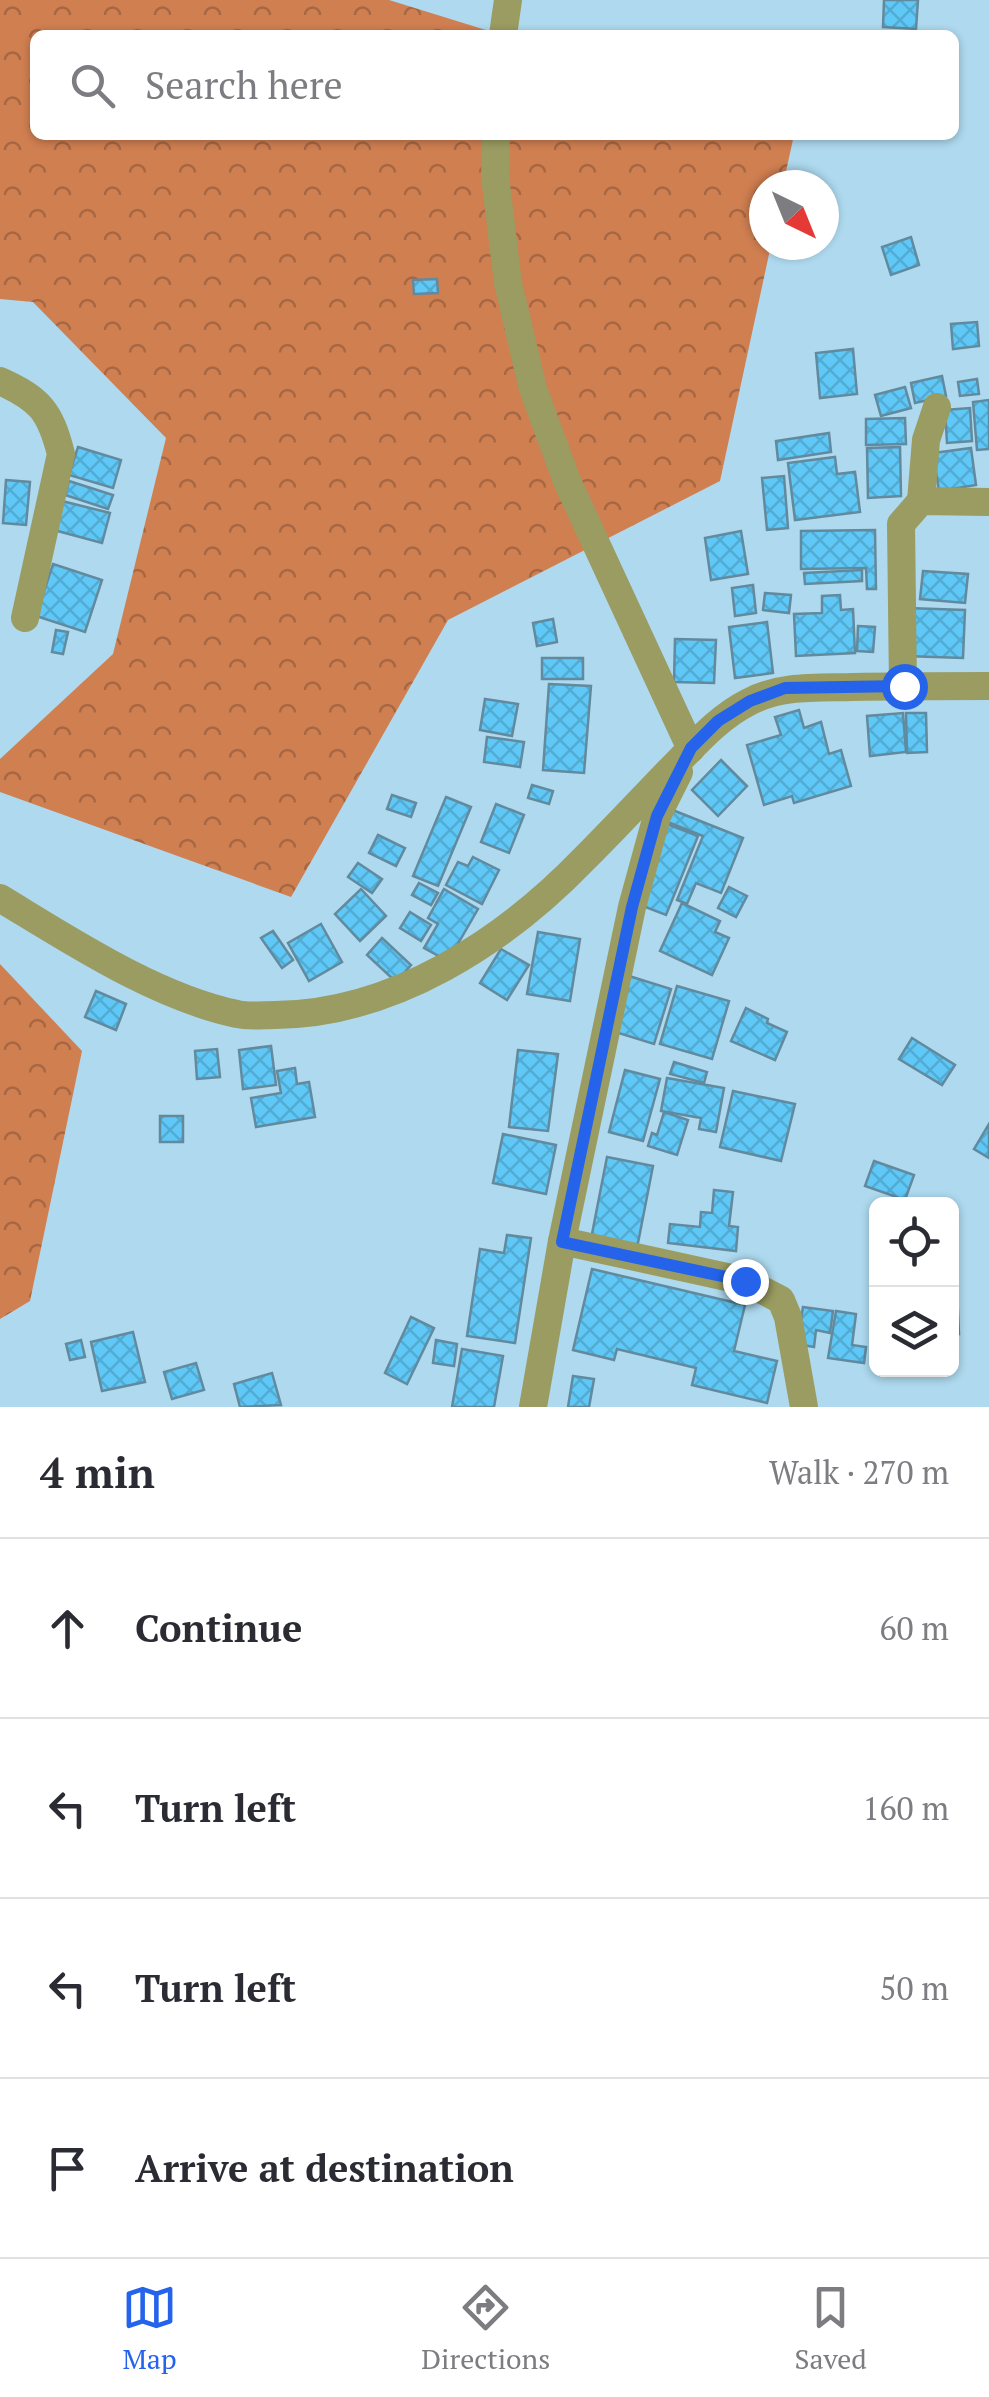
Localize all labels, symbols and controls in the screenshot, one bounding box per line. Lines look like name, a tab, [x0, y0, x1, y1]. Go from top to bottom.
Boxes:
search box	[30, 30, 959, 140]
icon: search	[65, 58, 120, 113]
text: Search here	[145, 60, 343, 110]
north arrow	[749, 170, 839, 260]
route start	[882, 664, 928, 710]
map controls	[869, 1197, 959, 1377]
button: locate	[869, 1197, 959, 1287]
route end	[723, 1259, 769, 1305]
button: layers	[869, 1287, 959, 1377]
text: 4 min	[40, 1444, 155, 1500]
text: Walk · 270 m	[769, 1451, 949, 1493]
icon: ahead	[40, 1601, 95, 1656]
text: Continue	[135, 1603, 302, 1653]
text: 60 m	[879, 1607, 949, 1649]
icon: left	[40, 1781, 95, 1836]
text: Turn left	[135, 1783, 296, 1833]
text: 160 m	[862, 1787, 949, 1829]
icon: left	[40, 1961, 95, 2016]
text: Turn left	[135, 1963, 296, 2013]
text: 50 m	[879, 1967, 949, 2009]
icon: arrive	[40, 2141, 95, 2196]
text: Arrive at destination	[135, 2143, 514, 2193]
tab: Map	[122, 2280, 177, 2377]
tab: Directions	[421, 2280, 550, 2377]
tab: Saved	[794, 2280, 867, 2377]

